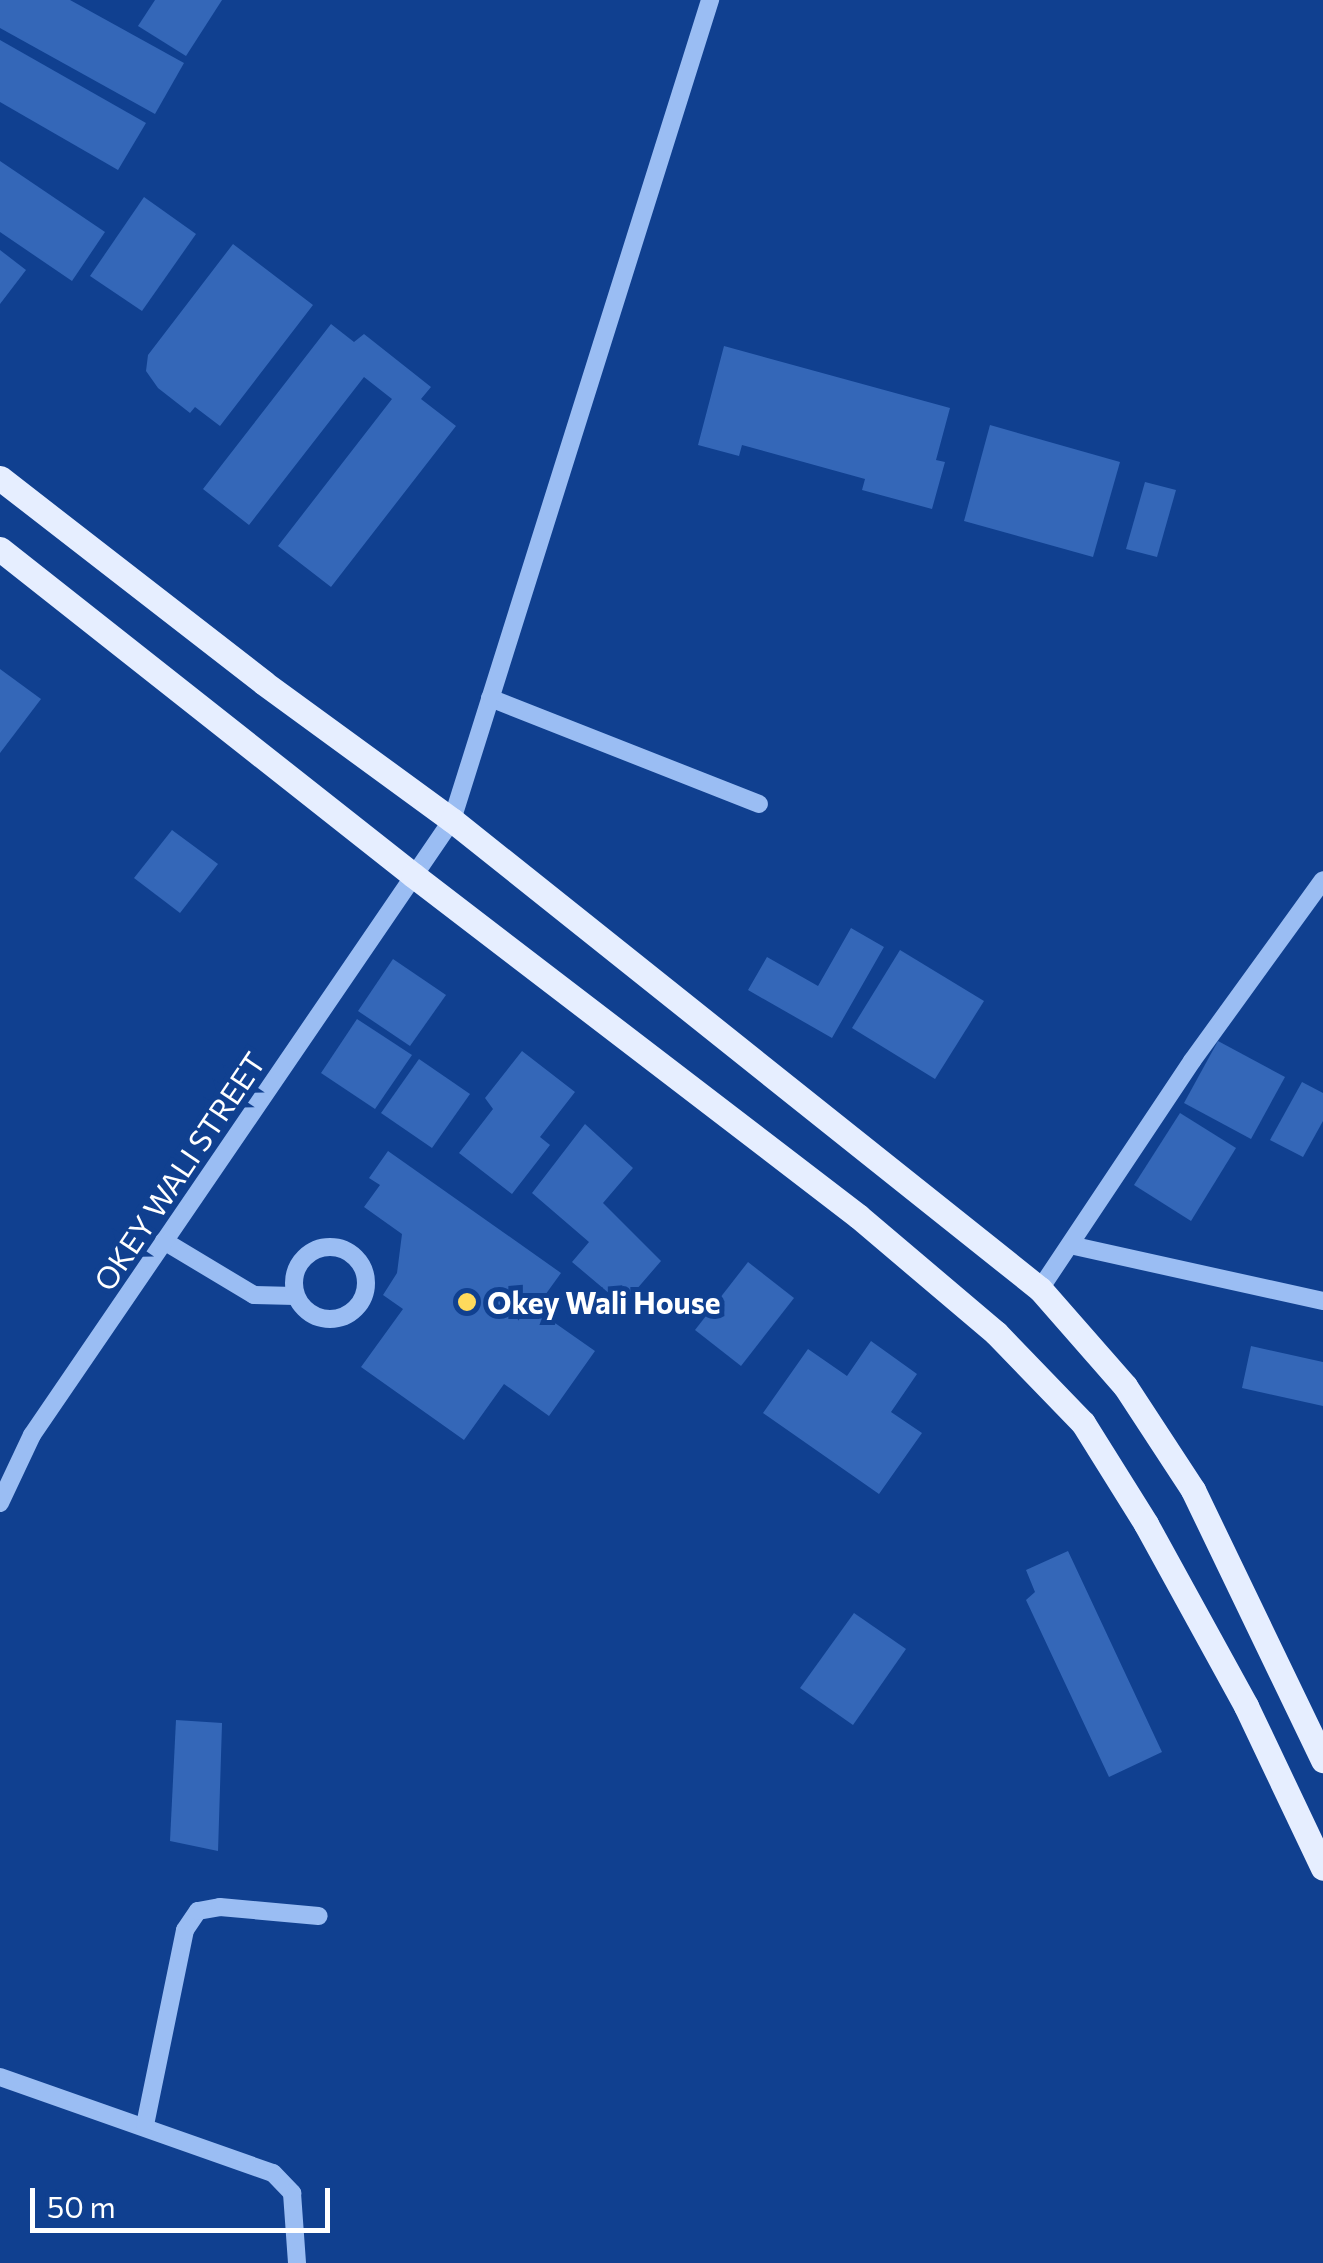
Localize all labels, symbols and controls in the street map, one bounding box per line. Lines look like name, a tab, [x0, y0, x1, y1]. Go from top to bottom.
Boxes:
street label: OKEY WALI STREET	[86, 1045, 272, 1297]
place label: Okey Wali House	[487, 1284, 720, 1320]
marker: Okey Wali House	[456, 1291, 478, 1313]
scale bar	[35, 2168, 335, 2230]
text: 50 m	[47, 2187, 116, 2224]

